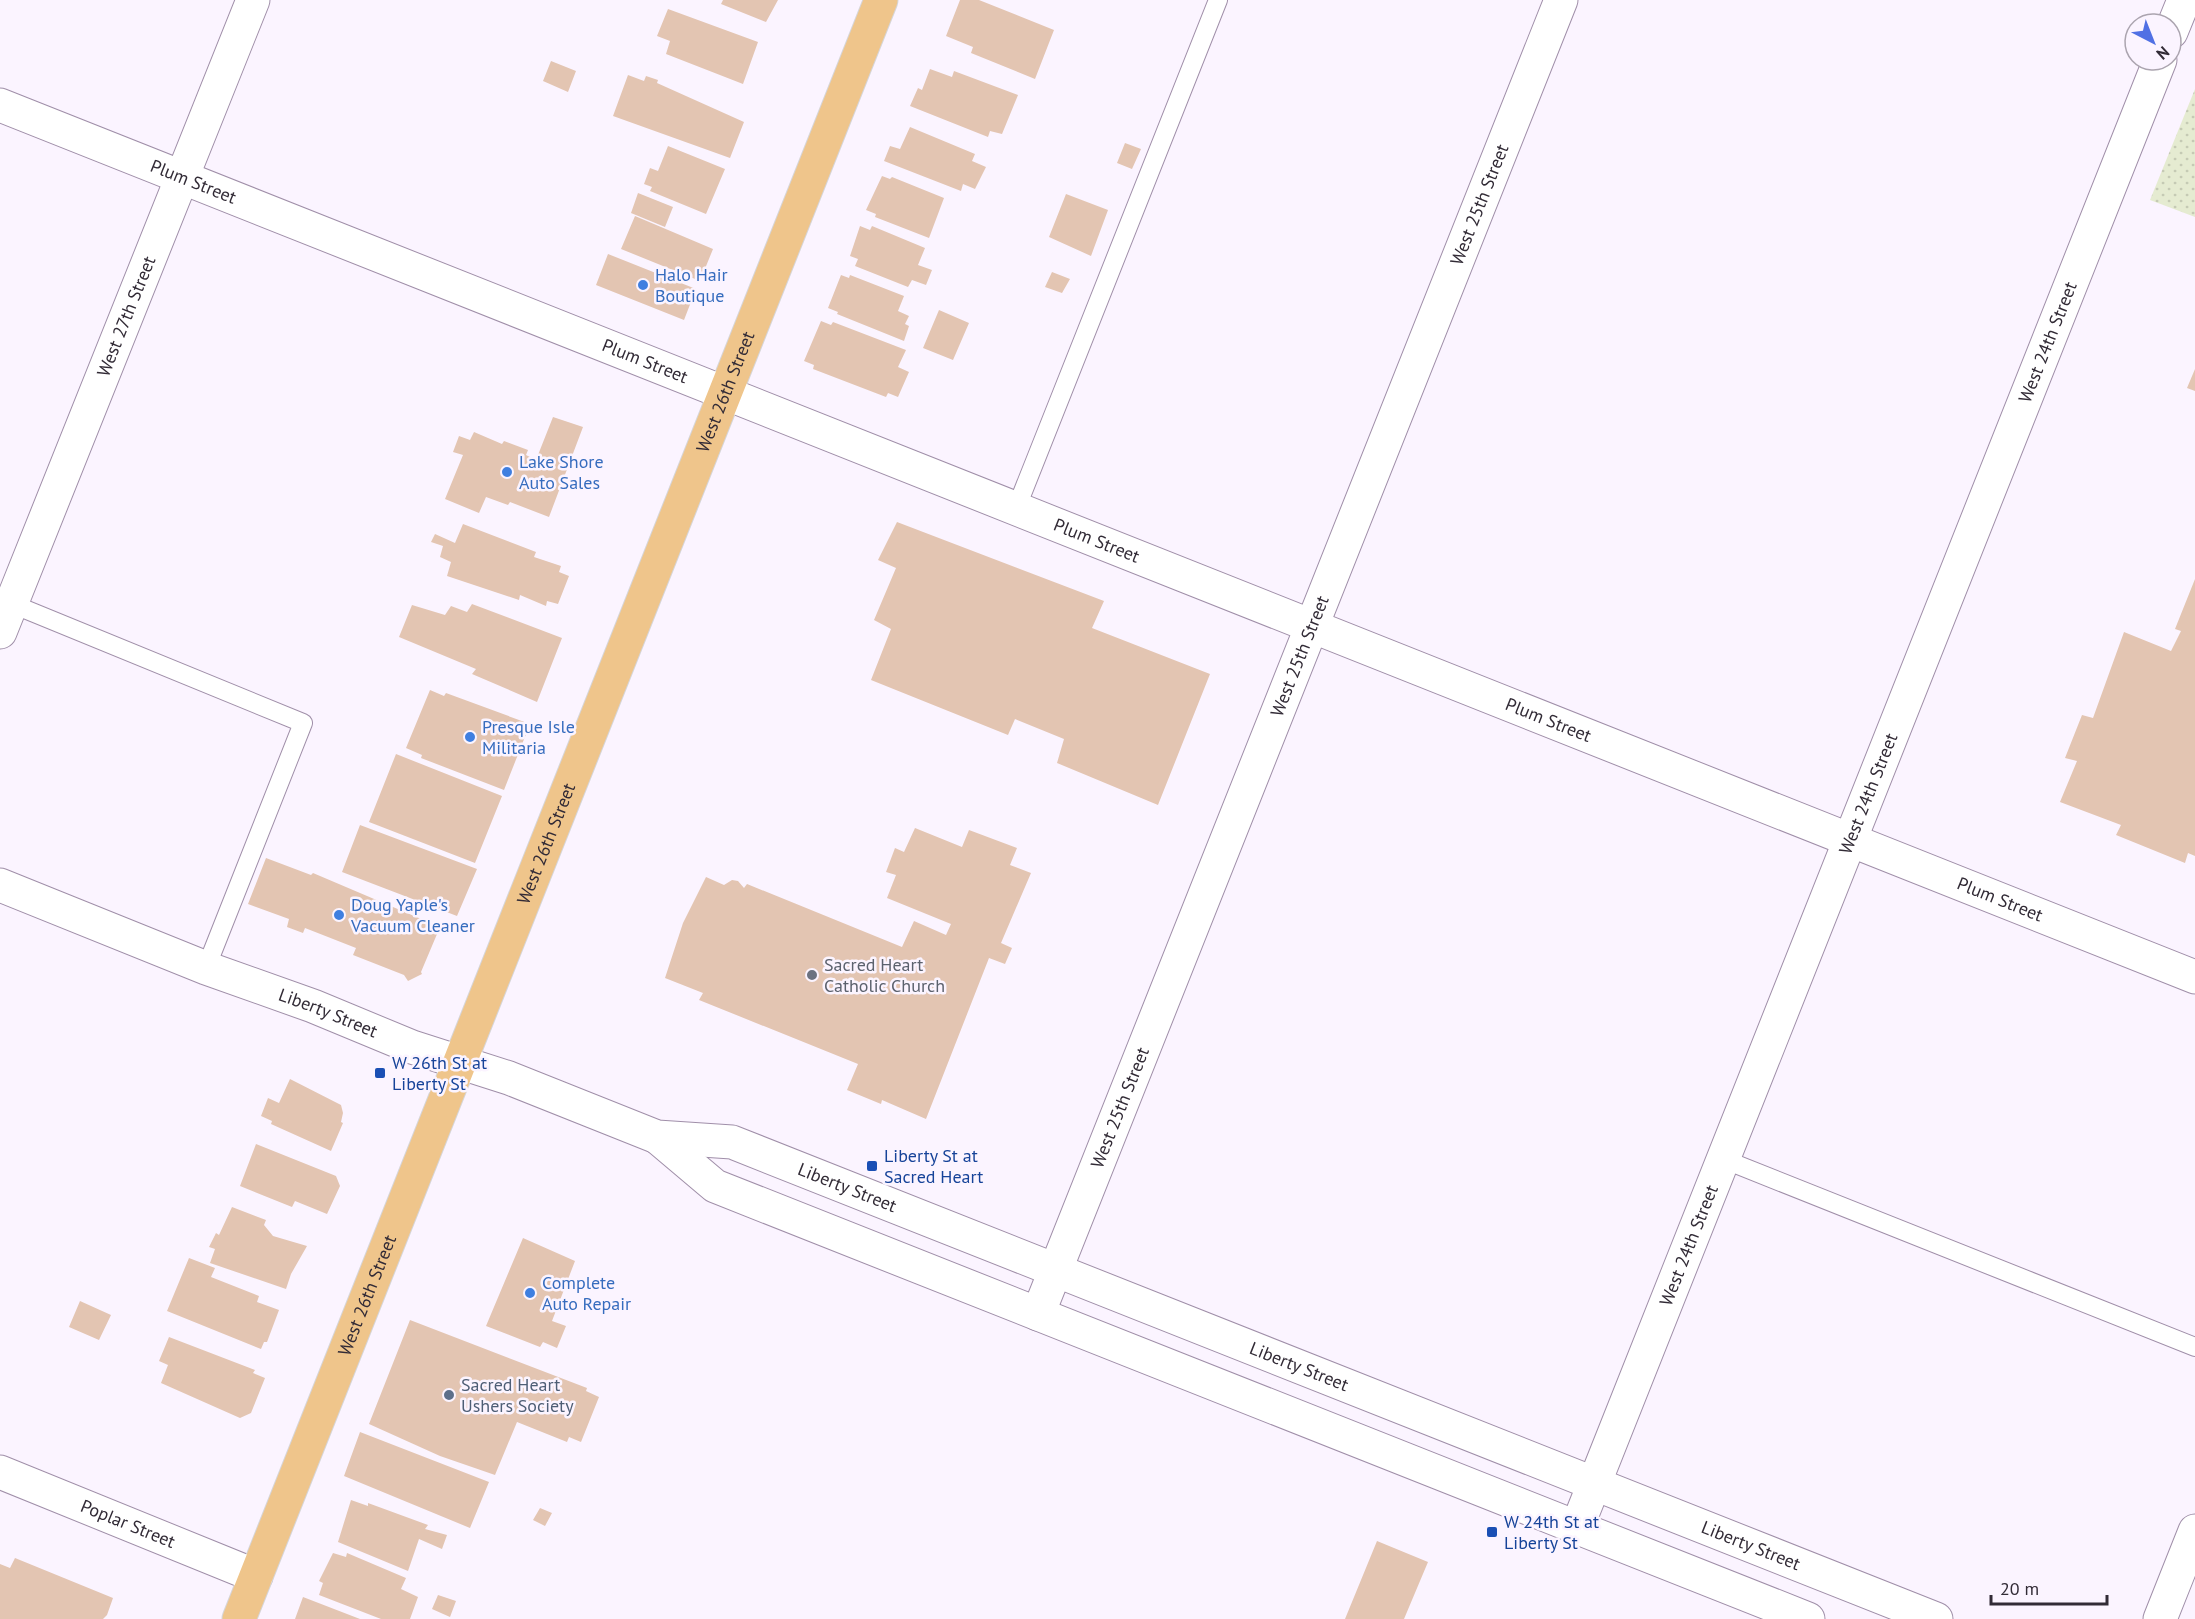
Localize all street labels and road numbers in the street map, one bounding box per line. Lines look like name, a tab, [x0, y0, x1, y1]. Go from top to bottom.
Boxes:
street label: West 25th Street	[1445, 141, 1513, 268]
street label: Plum Street	[147, 154, 240, 209]
street label: West 27th Street	[91, 253, 160, 380]
street label: West 24th Street	[2013, 278, 2082, 406]
street label: West 26th Street	[691, 328, 759, 456]
street label: Plum Street	[599, 333, 691, 388]
street label: Plum Street	[1051, 513, 1143, 568]
street label: West 25th Street	[1265, 592, 1334, 720]
street label: Plum Street	[1502, 692, 1595, 747]
street label: West 24th Street	[1834, 730, 1902, 857]
street label: West 26th Street	[512, 780, 580, 907]
street label: Plum Street	[1954, 872, 2046, 926]
street label: Liberty Street	[276, 983, 381, 1042]
street label: West 25th Street	[1085, 1044, 1154, 1171]
street label: Liberty Street	[795, 1157, 900, 1217]
street label: West 24th Street	[1654, 1181, 1723, 1309]
street label: West 26th Street	[332, 1231, 401, 1359]
street label: Liberty Street	[1246, 1336, 1352, 1396]
street label: Poplar Street	[77, 1494, 179, 1553]
street label: Liberty Street	[1698, 1515, 1804, 1575]

